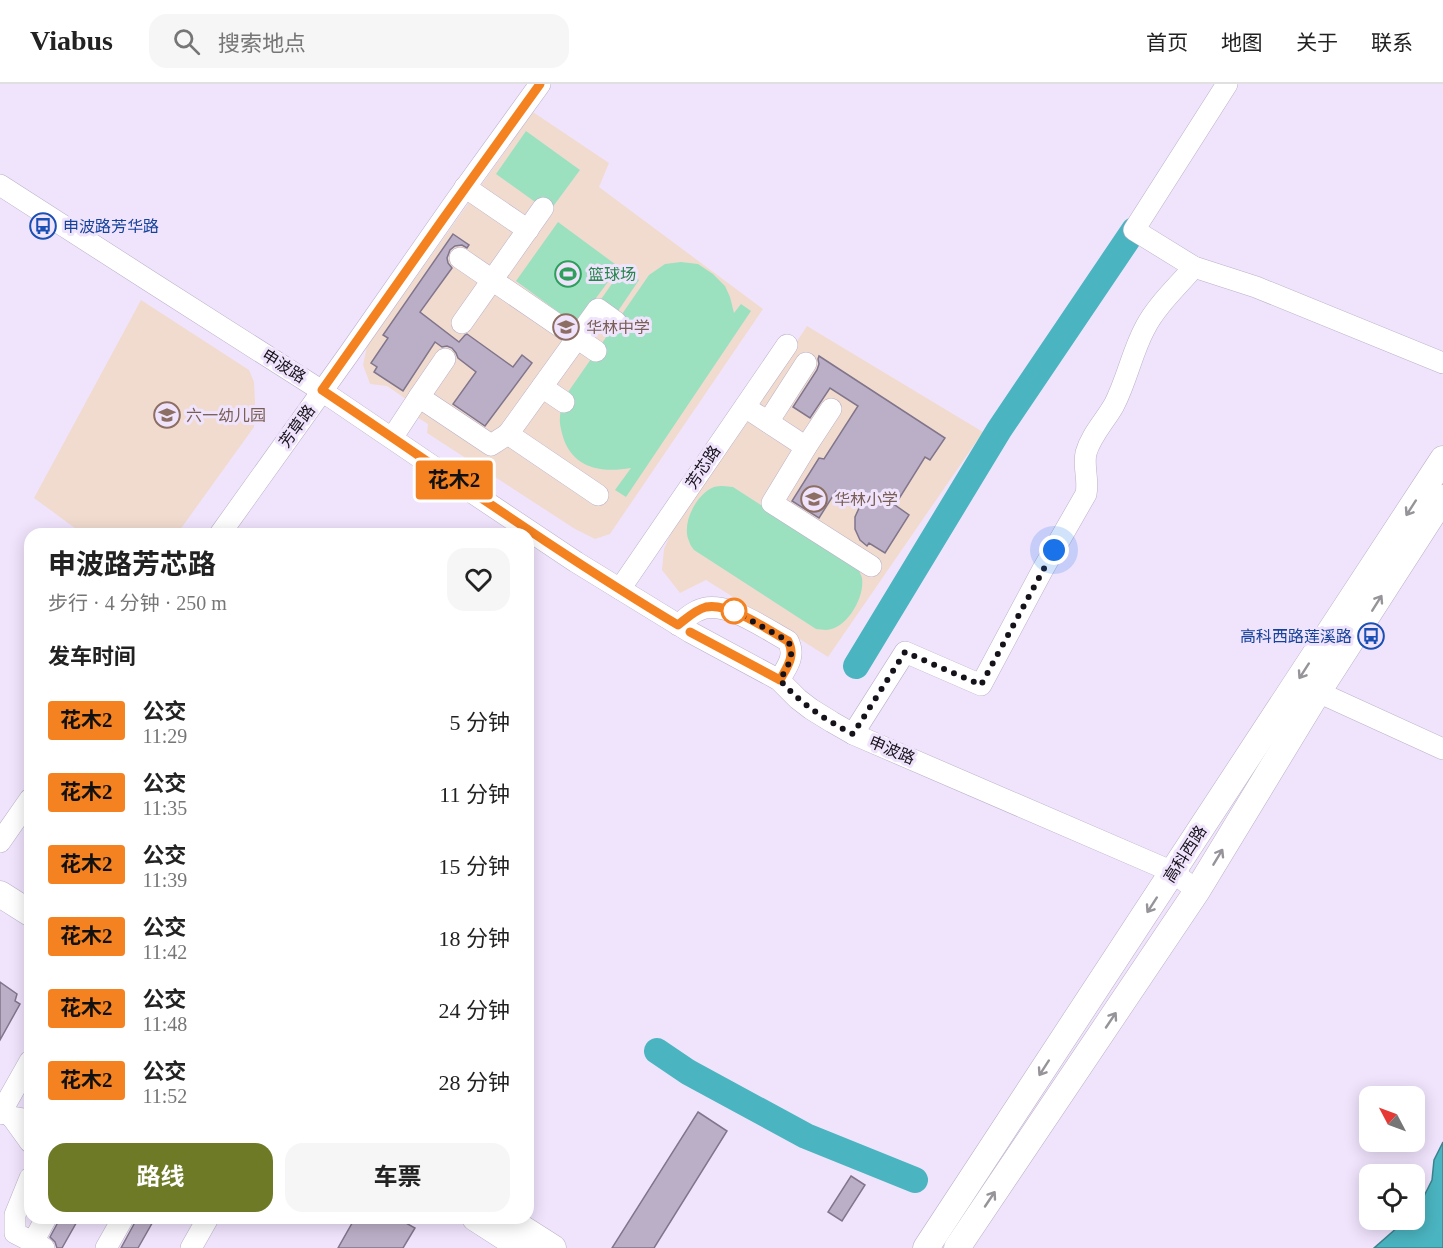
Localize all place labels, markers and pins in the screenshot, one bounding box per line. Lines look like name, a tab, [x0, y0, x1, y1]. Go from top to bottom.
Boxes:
bus stop icon: 申波路芳华路	[28, 211, 58, 241]
place label: 申波路芳华路	[63, 218, 159, 235]
sports icon: 篮球场	[553, 259, 583, 289]
place label: 篮球场	[588, 266, 636, 283]
school or university icon: 华林中学	[551, 312, 581, 342]
place label: 华林中学	[586, 319, 650, 336]
school or university icon: 六一幼儿园	[152, 400, 182, 430]
place label: 六一幼儿园	[186, 407, 266, 424]
school or university icon: 华林小学	[799, 484, 829, 514]
place label: 华林小学	[834, 491, 898, 508]
unlabelled marker	[721, 598, 747, 624]
bus stop icon: 高科西路莲溪路	[1356, 621, 1386, 651]
place label: 高科西路莲溪路	[1240, 628, 1352, 645]

